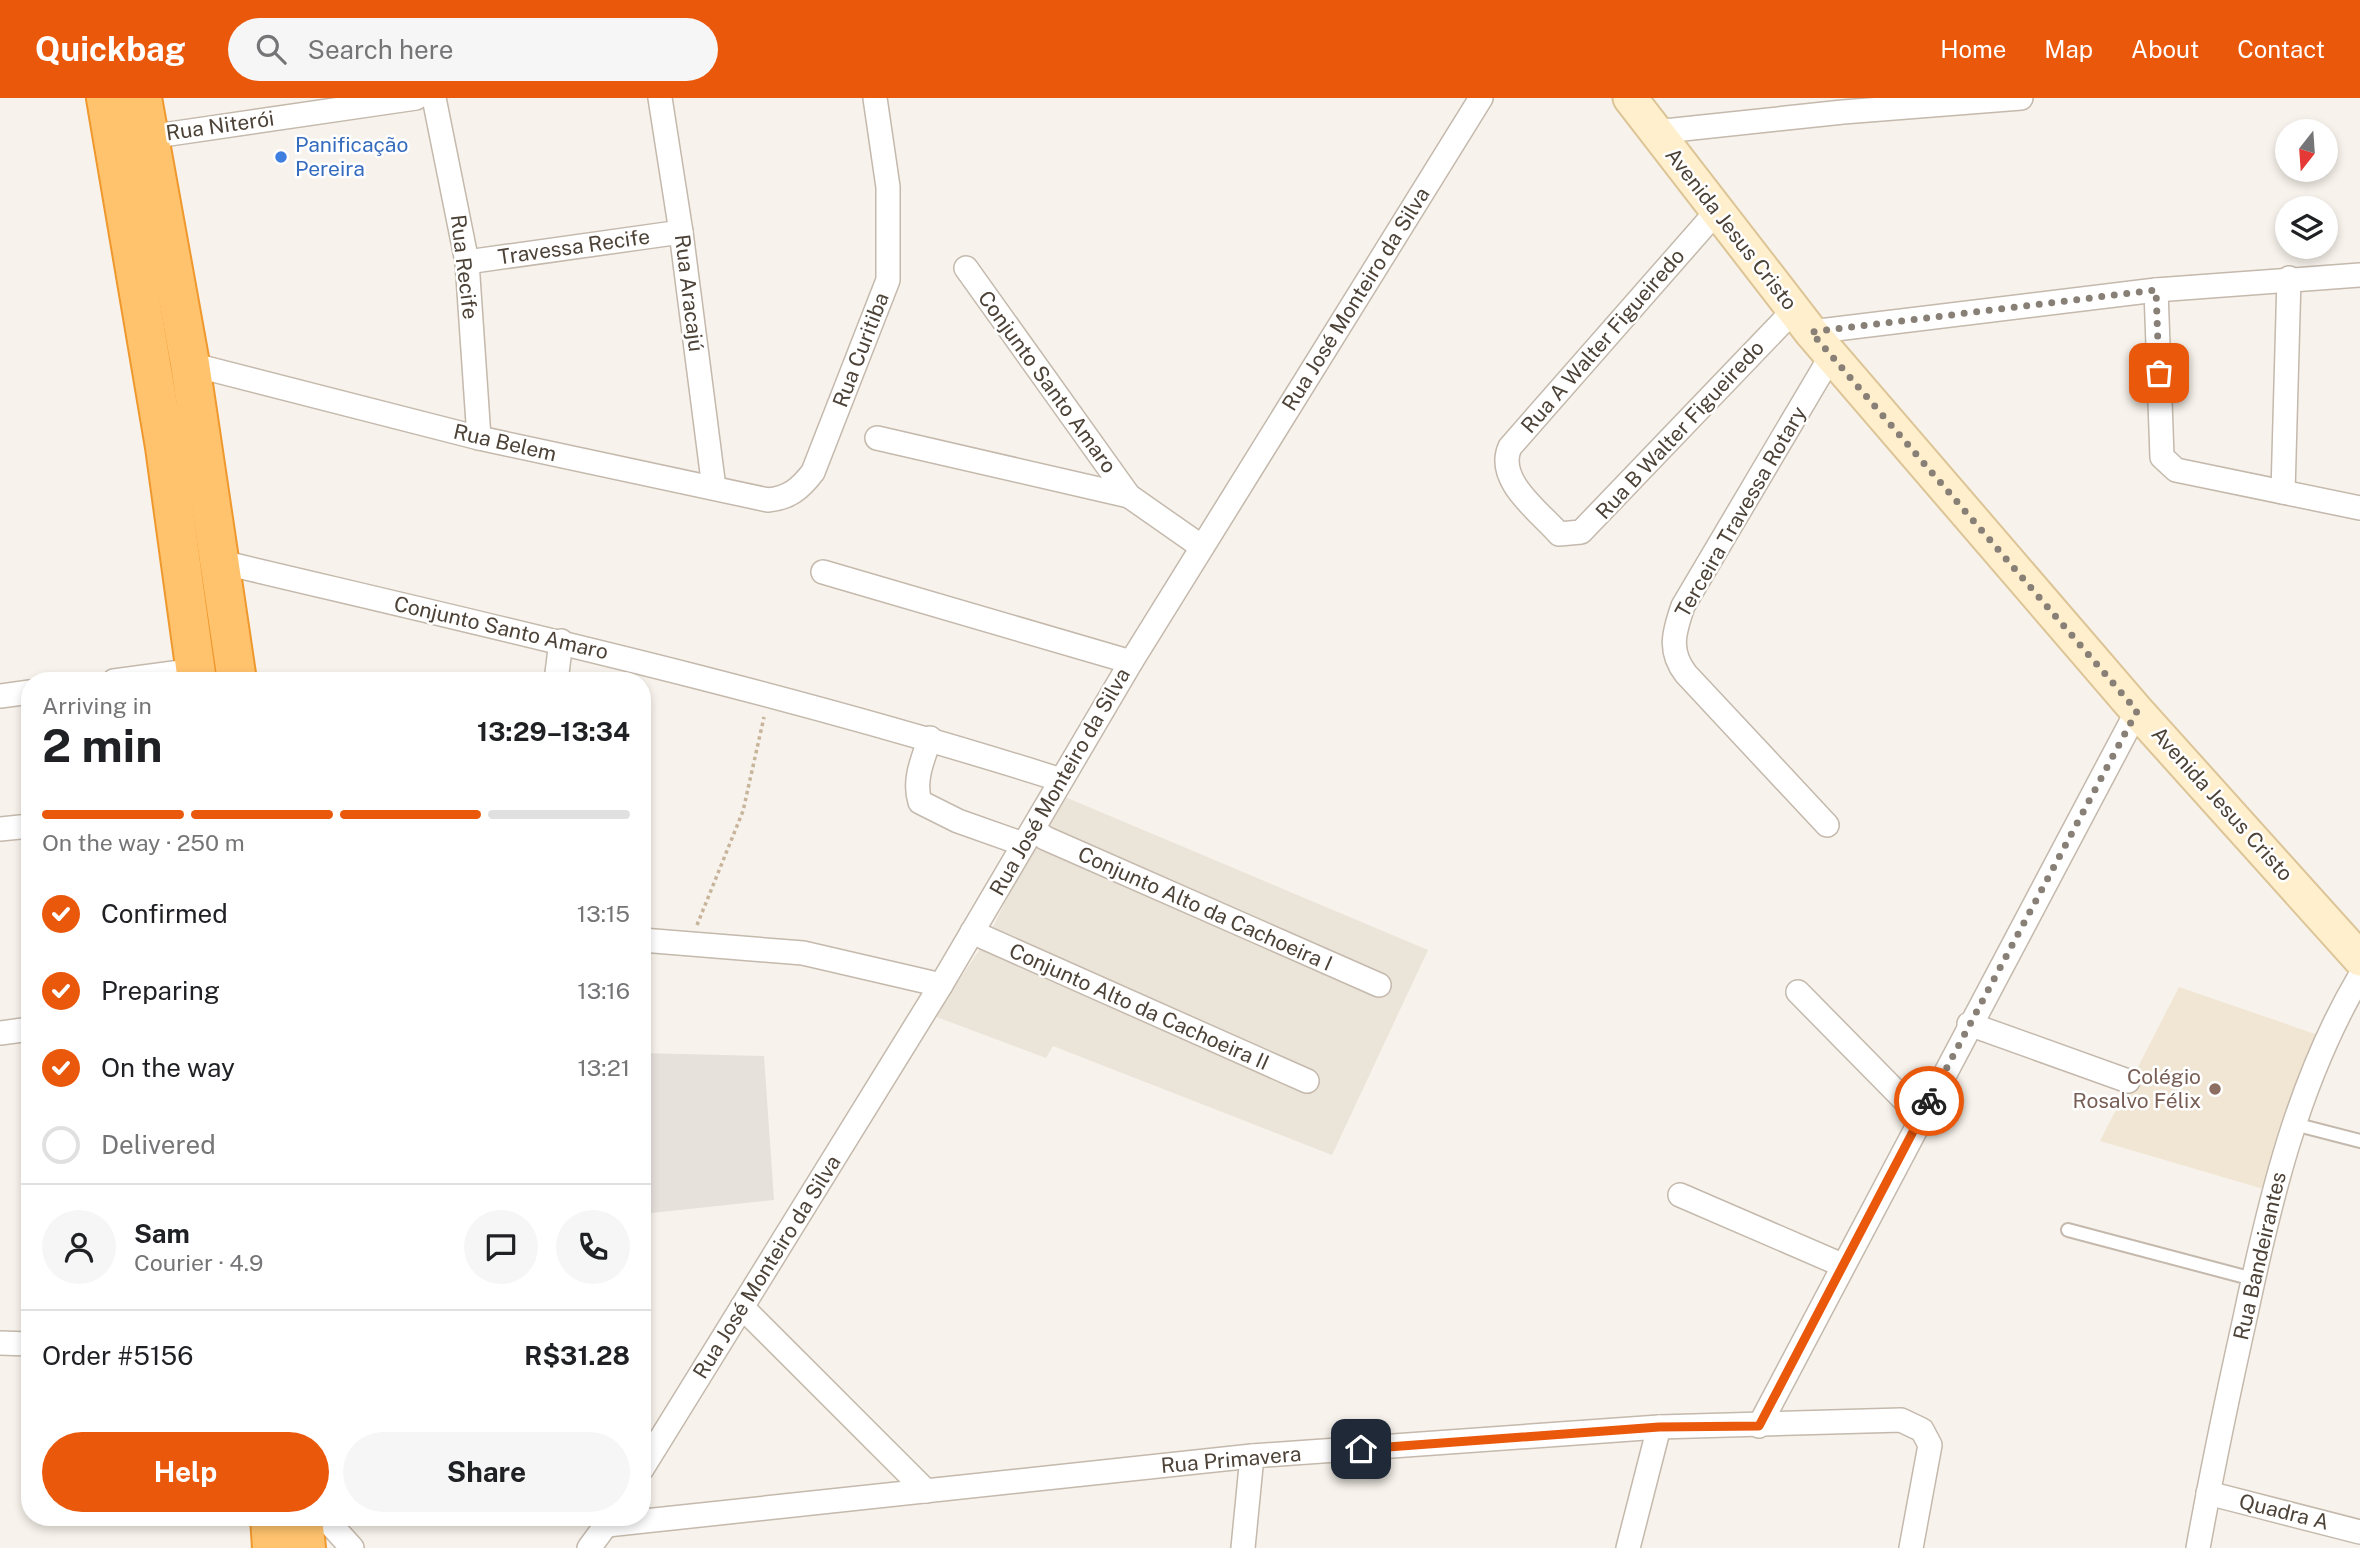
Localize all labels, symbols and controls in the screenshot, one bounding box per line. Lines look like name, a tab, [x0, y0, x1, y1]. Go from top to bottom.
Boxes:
search box	[228, 18, 718, 81]
text: Quickbag	[35, 30, 186, 68]
icon: search	[252, 30, 290, 68]
text: Search here	[308, 34, 454, 65]
text: Home	[1940, 35, 2006, 63]
text: Map	[2044, 35, 2093, 63]
text: About	[2131, 35, 2199, 63]
text: Contact	[2237, 35, 2325, 63]
street label: Rua Niterói	[164, 106, 276, 145]
north arrow	[2275, 119, 2338, 182]
map controls	[2275, 119, 2338, 259]
place label: Panificação Pereira	[295, 132, 408, 181]
street label: Avenida Jesus Cristo	[1660, 143, 1802, 315]
marker: Panificação Pereira	[273, 149, 289, 165]
street label: Rua José Monteiro da Silva	[1276, 182, 1435, 415]
button: layers	[2275, 196, 2338, 259]
street label: Rua Recife	[446, 213, 483, 321]
street label: Travessa Recife	[496, 223, 652, 270]
street label: Rua Aracajú	[670, 233, 709, 353]
street label: Rua A Walter Figueiredo	[1516, 243, 1689, 438]
street label: Conjunto Santo Amaro	[973, 286, 1122, 478]
street label: Rua Curitiba	[827, 289, 894, 411]
street label: Rua B Walter Figueiredo	[1590, 335, 1769, 524]
pin	[2129, 343, 2189, 403]
icon: bag	[2140, 354, 2178, 392]
street label: Terceira Travessa Rotary	[1670, 402, 1811, 622]
street label: Rua Belem	[451, 419, 559, 466]
street label: Conjunto Santo Amaro	[391, 591, 611, 664]
street label: Rua José Monteiro da Silva	[984, 663, 1135, 900]
text: Arriving in	[42, 692, 152, 719]
text: 13:29–13:34	[477, 716, 630, 747]
text: 2 min	[42, 718, 162, 772]
street label: Avenida Jesus Cristo	[2147, 721, 2298, 886]
text: On the way · 250 m	[42, 829, 245, 856]
street label: Conjunto Alto da Cachoeira I	[1074, 841, 1336, 976]
icon: check	[42, 895, 80, 933]
text: Confirmed	[101, 898, 228, 929]
text: 13:15	[577, 900, 630, 927]
street label: Conjunto Alto da Cachoeira II	[1005, 938, 1273, 1075]
icon: check	[42, 972, 80, 1010]
text: Preparing	[101, 975, 220, 1006]
text: 13:16	[577, 977, 630, 1004]
icon: check	[42, 1049, 80, 1087]
text: On the way	[101, 1052, 235, 1083]
text: 13:21	[577, 1054, 630, 1081]
place label: Colégio Rosalvo Félix	[2073, 1064, 2201, 1113]
courier	[1894, 1066, 1964, 1136]
marker: Colégio Rosalvo Félix	[2207, 1081, 2223, 1097]
icon: bike	[1910, 1082, 1948, 1120]
text: Delivered	[101, 1129, 216, 1160]
street label: Rua José Monteiro da Silva	[687, 1150, 846, 1383]
street label: Rua Bandeirantes	[2228, 1169, 2291, 1342]
button: person	[42, 1210, 116, 1284]
button: chat	[464, 1210, 538, 1284]
button: phone	[556, 1210, 630, 1284]
text: Sam	[134, 1218, 190, 1249]
text: Courier · 4.9	[134, 1249, 263, 1276]
text: Order #5156	[42, 1340, 193, 1371]
text: R$31.28	[524, 1340, 630, 1371]
pin	[1331, 1419, 1391, 1479]
icon: home	[1342, 1430, 1380, 1468]
button: Help	[42, 1432, 329, 1512]
button: Share	[343, 1432, 630, 1512]
street label: Rua Primavera	[1160, 1441, 1302, 1478]
street label: Quadra A	[2237, 1488, 2332, 1535]

